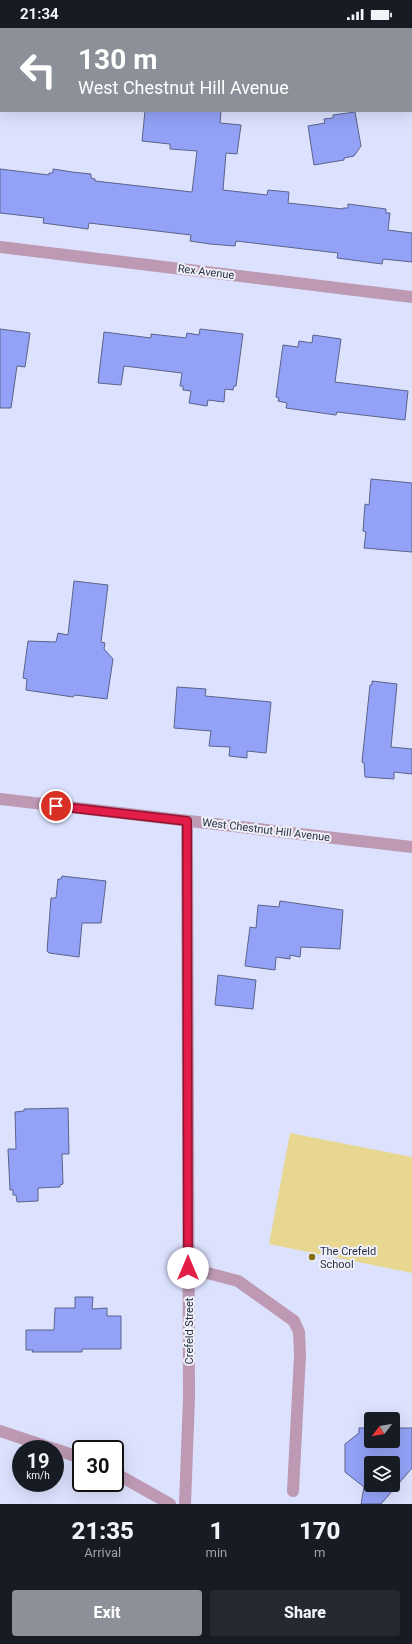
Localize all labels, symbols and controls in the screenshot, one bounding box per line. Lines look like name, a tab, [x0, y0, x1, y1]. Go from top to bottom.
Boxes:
text: 21:34	[20, 5, 59, 23]
text: 130 m	[78, 43, 157, 76]
icon: left	[12, 44, 64, 96]
text: West Chestnut Hill Avenue	[78, 77, 289, 98]
street label: Rex Avenue	[177, 262, 235, 282]
pin	[39, 789, 73, 823]
icon: arrive	[45, 795, 67, 817]
street label: West Chestnut Hill Avenue	[201, 816, 331, 844]
place label: The Crefeld School	[320, 1245, 376, 1271]
position arrow	[167, 1247, 209, 1289]
marker: The Crefeld School	[307, 1252, 317, 1262]
street label: Crefeld Street	[183, 1297, 196, 1364]
north arrow	[364, 1412, 400, 1448]
map controls	[364, 1412, 400, 1492]
speed limit sign: 30	[72, 1440, 124, 1492]
text: 19	[27, 1449, 49, 1473]
button: layers	[364, 1456, 400, 1492]
text: km/h	[26, 1470, 50, 1481]
text: 21:35	[72, 1517, 134, 1545]
text: 1	[209, 1517, 223, 1545]
text: 170	[299, 1517, 340, 1545]
text: Arrival	[84, 1545, 121, 1560]
text: min	[206, 1545, 227, 1560]
text: m	[314, 1545, 325, 1560]
button: Exit	[12, 1590, 202, 1636]
button: Share	[210, 1590, 400, 1636]

